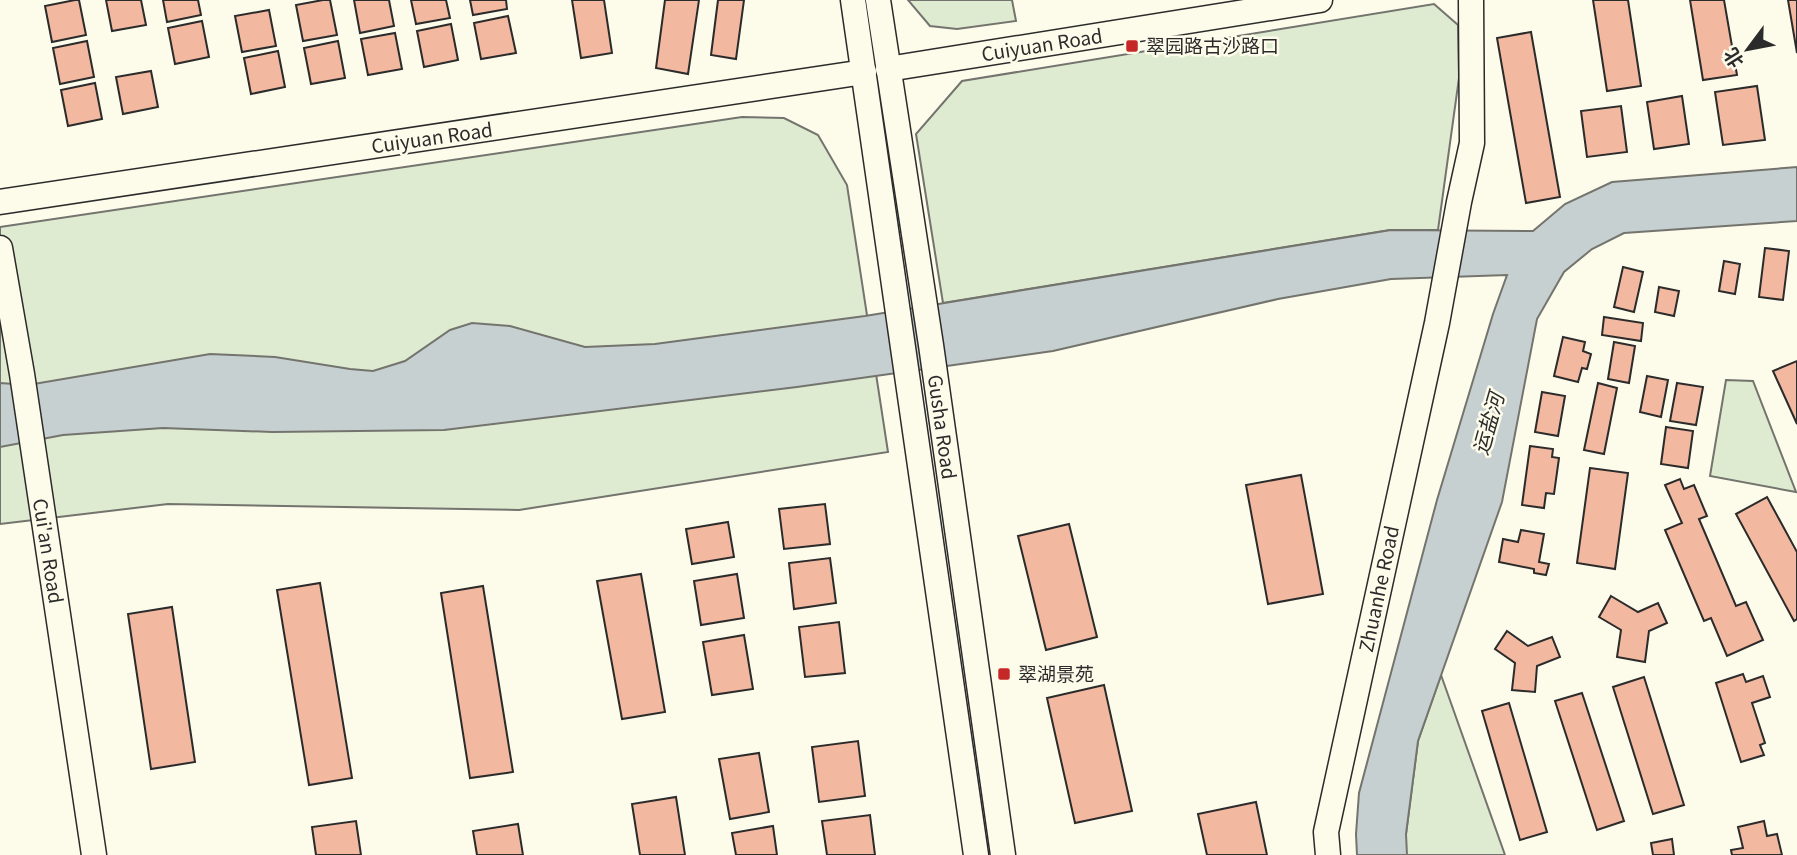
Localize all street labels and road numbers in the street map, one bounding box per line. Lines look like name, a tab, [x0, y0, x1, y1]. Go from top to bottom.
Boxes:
street label: Cuiyuan Road	[979, 21, 1104, 66]
street label: Cuiyuan Road	[369, 115, 494, 158]
street label: Gusha Road	[923, 373, 964, 481]
street label: Cui'an Road	[28, 496, 71, 605]
street label: Zhuanhe Road	[1351, 523, 1404, 654]

